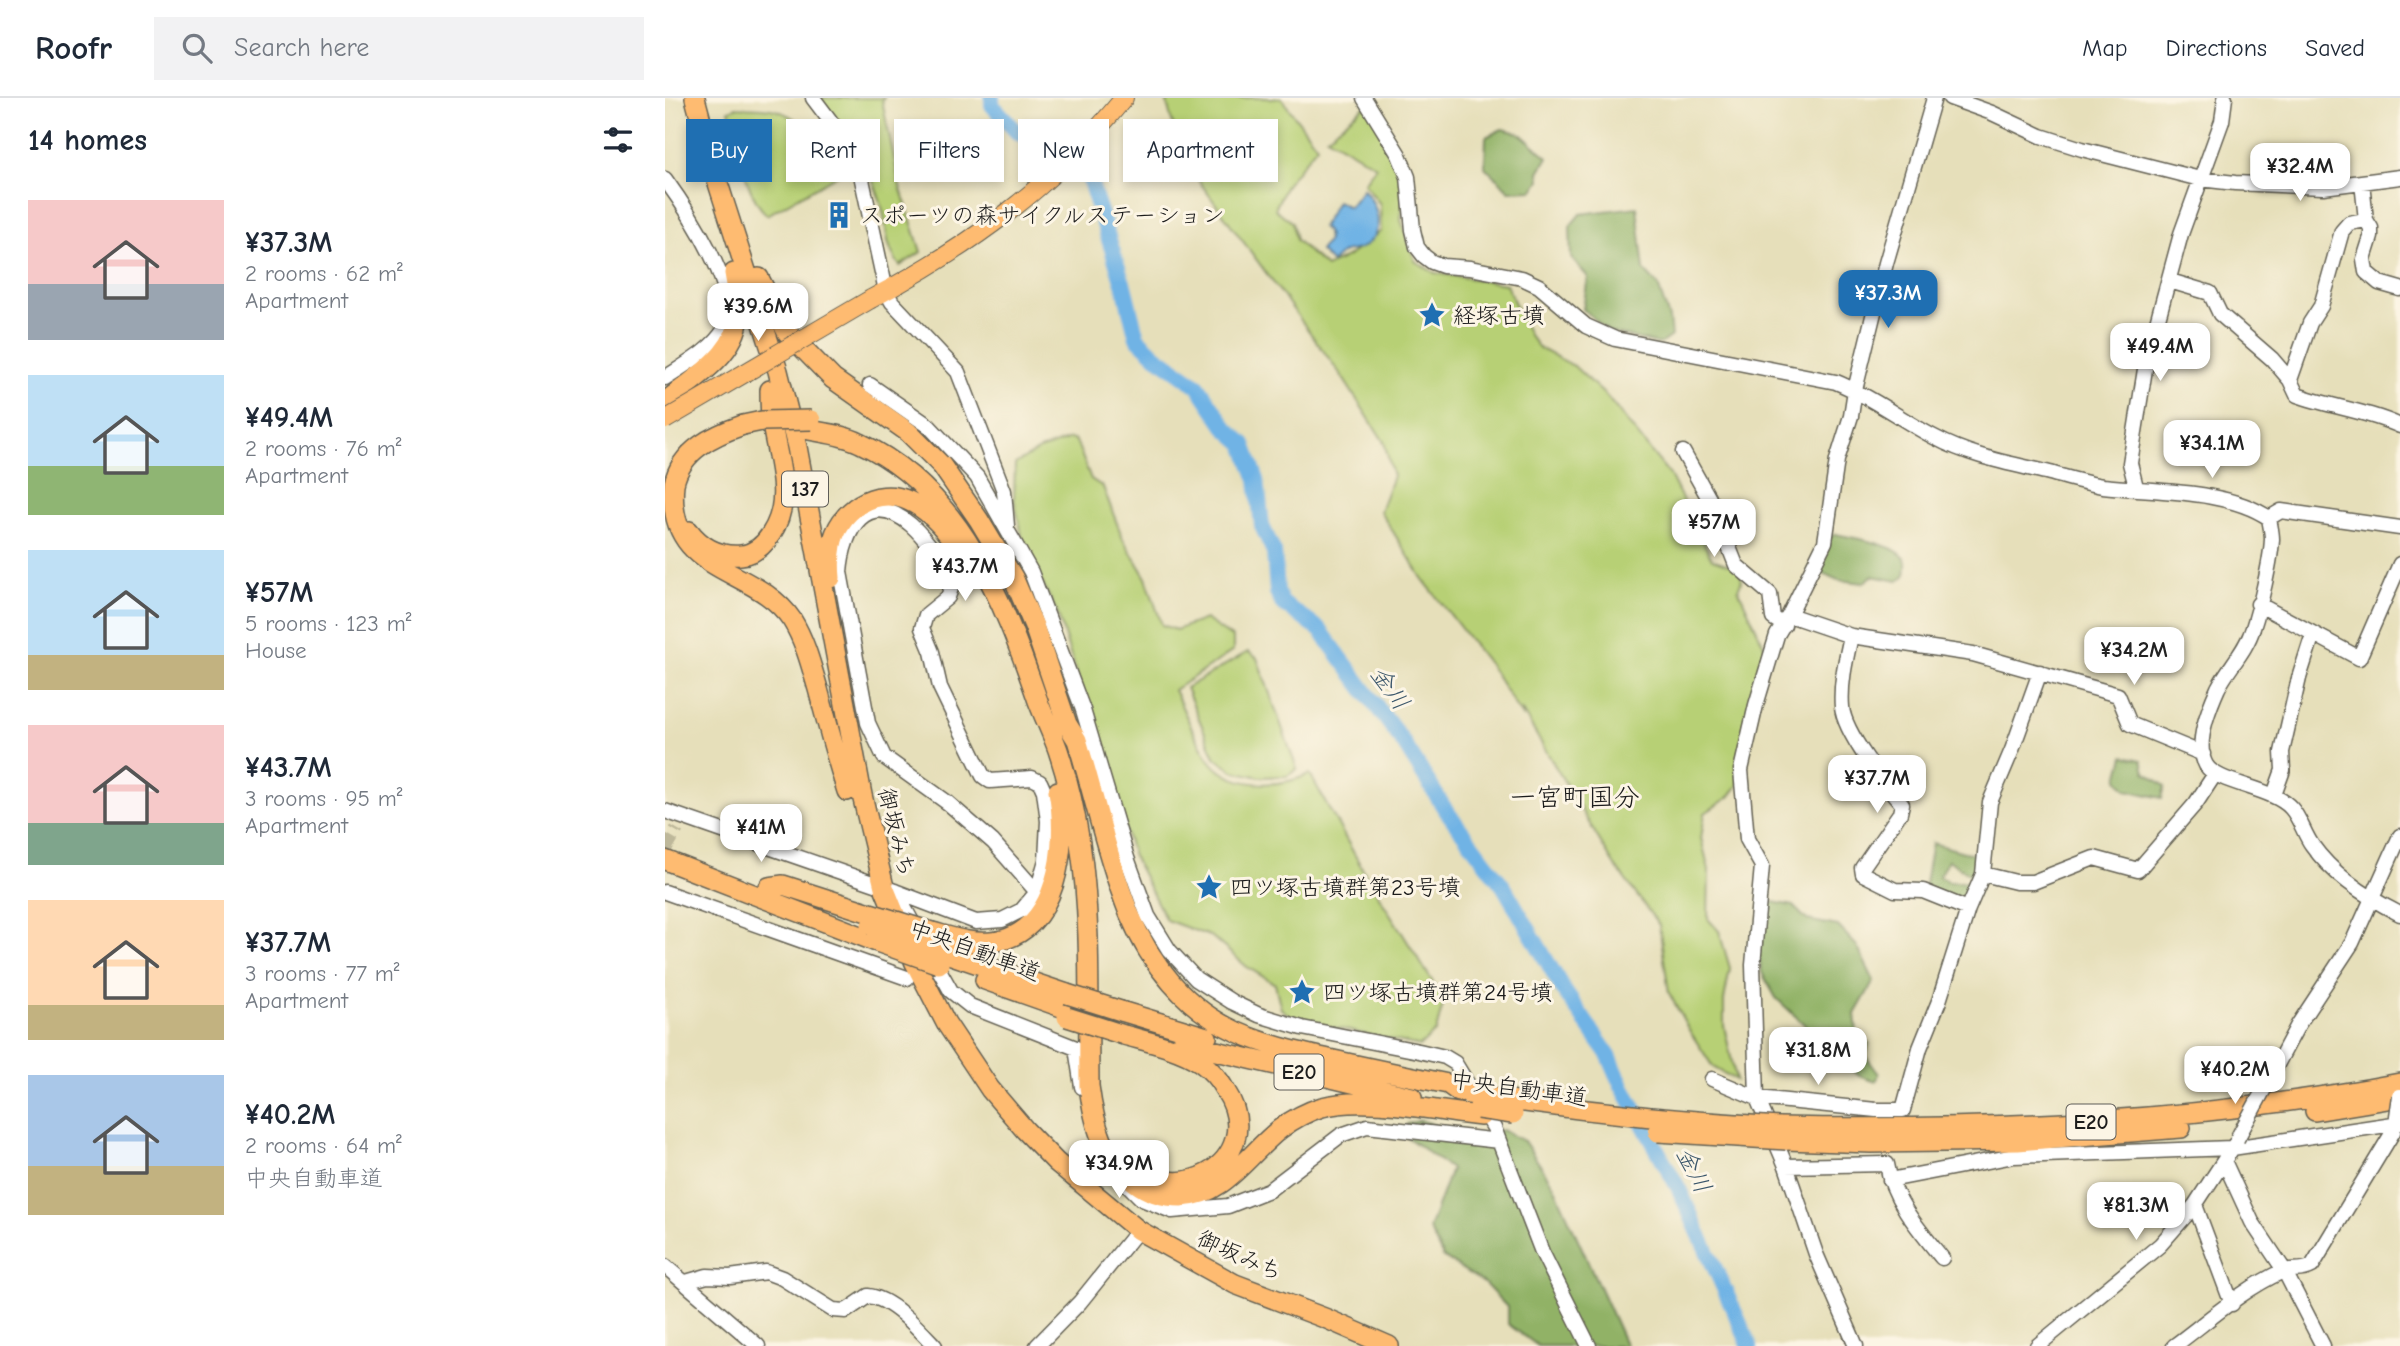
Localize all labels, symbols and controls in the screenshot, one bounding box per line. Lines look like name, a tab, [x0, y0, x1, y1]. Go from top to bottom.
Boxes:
search box	[154, 17, 644, 80]
text: Roofr	[35, 29, 112, 67]
icon: search	[178, 29, 216, 67]
text: Search here	[234, 33, 369, 63]
text: Map	[2082, 34, 2128, 62]
text: Directions	[2166, 34, 2267, 62]
text: Saved	[2305, 34, 2365, 62]
chip: Buy	[686, 119, 772, 182]
chip: Rent	[786, 119, 880, 182]
chip: Filters	[894, 119, 1004, 182]
chip: New	[1018, 119, 1109, 182]
chip: Apartment	[1123, 119, 1278, 182]
icon: filters	[599, 121, 637, 159]
text: 14 homes	[28, 123, 147, 158]
pin: ¥32.4M	[2243, 144, 2357, 203]
text: ¥32.4M	[2266, 152, 2334, 179]
building icon: スポーツの森サイクルステーション	[824, 200, 854, 230]
place label: スポーツの森サイクルステーション	[860, 202, 1225, 229]
text: ¥37.3M	[245, 225, 332, 260]
icon: home	[84, 228, 168, 312]
text: 2 rooms · 62 m²	[245, 260, 403, 287]
pin: ¥37.3M	[1831, 271, 1945, 330]
text: ¥37.3M	[1854, 279, 1922, 306]
pin: ¥39.6M	[701, 284, 815, 343]
text: Apartment	[245, 287, 348, 314]
text: ¥39.6M	[723, 292, 793, 319]
place icon: 経塚古墳	[1417, 300, 1447, 330]
place label: 経塚古墳	[1453, 302, 1545, 329]
pin: ¥49.4M	[2103, 324, 2217, 383]
text: ¥49.4M	[2126, 332, 2194, 359]
text: ¥49.4M	[245, 400, 333, 435]
icon: home	[84, 403, 168, 487]
pin: ¥34.1M	[2155, 420, 2269, 480]
text: ¥34.1M	[2179, 429, 2245, 456]
text: 2 rooms · 76 m²	[245, 435, 401, 462]
text: Apartment	[245, 462, 348, 489]
road number: 137	[782, 472, 828, 506]
pin: ¥57M	[1673, 500, 1755, 559]
text: ¥57M	[1688, 508, 1740, 535]
pin: ¥43.7M	[908, 544, 1022, 603]
text: ¥43.7M	[932, 552, 998, 579]
text: ¥57M	[245, 575, 313, 610]
icon: home	[84, 578, 168, 662]
text: 5 rooms · 123 m²	[245, 610, 411, 637]
pin: ¥34.2M	[2077, 628, 2191, 687]
text: ¥34.2M	[2100, 636, 2168, 663]
text: House	[245, 637, 307, 664]
water label: 金川	[1365, 660, 1415, 716]
text: ¥43.7M	[245, 750, 332, 785]
icon: home	[84, 753, 168, 837]
pin: ¥37.7M	[1820, 756, 1934, 815]
text: ¥37.7M	[1844, 764, 1910, 791]
district label: 一宮町国分	[1510, 783, 1640, 813]
text: 3 rooms · 95 m²	[245, 785, 403, 812]
street label: 御坂みち	[872, 785, 921, 880]
pin: ¥41M	[720, 804, 802, 864]
text: Apartment	[245, 812, 348, 839]
text: ¥41M	[736, 813, 786, 840]
place icon: 四ツ塚古墳群第23号墳	[1194, 872, 1224, 902]
place label: 四ツ塚古墳群第23号墳	[1230, 874, 1461, 901]
street label: 中央自動車道	[905, 914, 1044, 987]
text: ¥37.7M	[245, 925, 331, 960]
icon: home	[84, 928, 168, 1012]
text: 3 rooms · 77 m²	[245, 960, 400, 987]
place icon: 四ツ塚古墳群第24号墳	[1287, 977, 1317, 1007]
place label: 四ツ塚古墳群第24号墳	[1323, 979, 1553, 1006]
text: Apartment	[245, 987, 348, 1014]
pin: ¥31.8M	[1761, 1028, 1875, 1087]
text: ¥31.8M	[1785, 1036, 1851, 1063]
pin: ¥40.2M	[2178, 1046, 2292, 1106]
road number: E20	[1275, 1054, 1323, 1090]
text: ¥40.2M	[2200, 1055, 2270, 1082]
street label: 中央自動車道	[1449, 1066, 1589, 1111]
text: ¥40.2M	[245, 1097, 336, 1132]
icon: home	[84, 1103, 168, 1187]
road number: E20	[2067, 1104, 2115, 1140]
text: 2 rooms · 64 m²	[245, 1132, 402, 1159]
pin: ¥34.9M	[1062, 1140, 1176, 1200]
water label: 金川	[1671, 1142, 1717, 1198]
text: ¥34.9M	[1085, 1149, 1153, 1176]
text: 中央自動車道	[245, 1165, 383, 1192]
pin: ¥81.3M	[2079, 1182, 2193, 1242]
text: ¥81.3M	[2103, 1191, 2169, 1218]
street label: 御坂みち	[1193, 1225, 1287, 1286]

